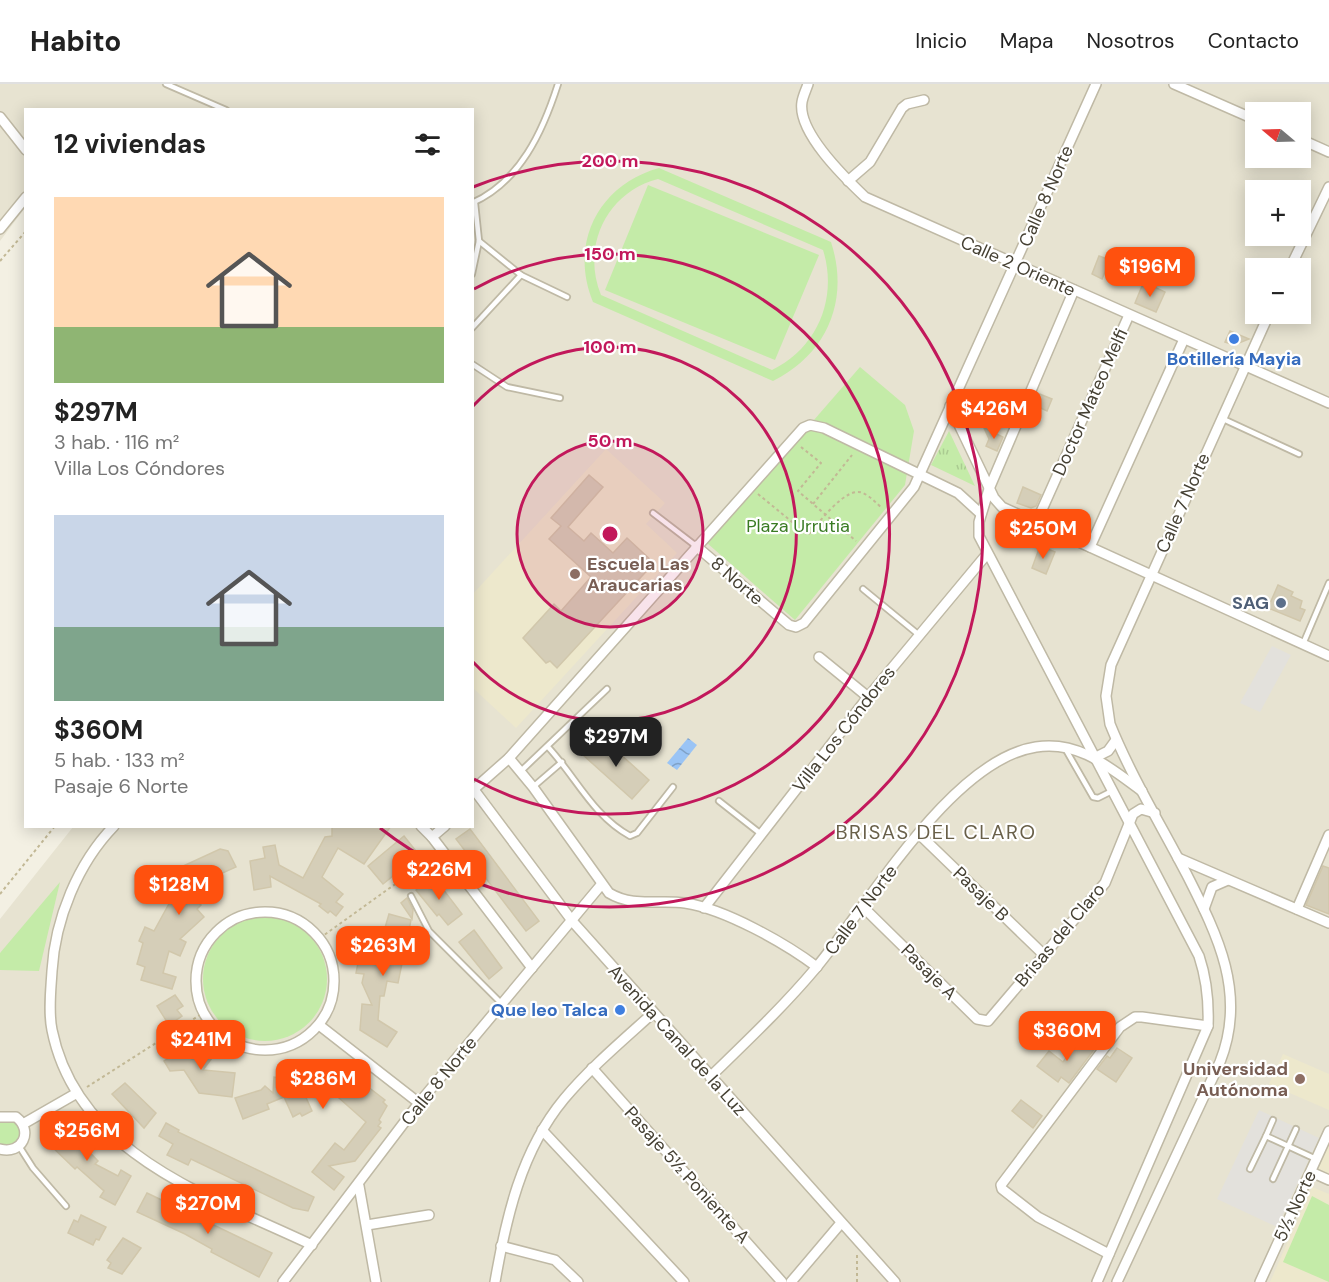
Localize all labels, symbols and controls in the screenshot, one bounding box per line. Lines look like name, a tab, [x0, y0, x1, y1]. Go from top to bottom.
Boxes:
text: Habito	[30, 23, 121, 60]
text: Inicio	[915, 27, 967, 55]
text: Mapa	[1000, 27, 1054, 55]
text: Nosotros	[1087, 27, 1175, 55]
text: Contacto	[1208, 27, 1299, 55]
north arrow	[1245, 102, 1311, 168]
map controls	[1245, 102, 1311, 324]
text: 12 viviendas	[54, 127, 206, 161]
icon: filters	[411, 128, 444, 161]
street label: Calle 8 Norte	[1013, 142, 1079, 250]
text: 200 m	[582, 149, 638, 173]
button: +	[1245, 180, 1311, 246]
street label: Calle 2 Oriente	[957, 230, 1079, 302]
icon: home	[195, 236, 303, 344]
text: 150 m	[584, 242, 636, 266]
pin: $196M	[1108, 247, 1192, 298]
text: $196M	[1119, 253, 1181, 279]
button: −	[1245, 258, 1311, 324]
street label: Doctor Mateo Melfi	[1047, 325, 1133, 479]
marker: Botillería Mayia	[1227, 332, 1241, 346]
text: 100 m	[583, 335, 637, 359]
place label: Botillería Mayia	[1167, 347, 1301, 371]
pin: $426M	[952, 389, 1036, 440]
text: $297M	[54, 395, 138, 429]
text: $426M	[960, 395, 1028, 421]
text: 3 hab. · 116 m²	[54, 429, 179, 455]
text: 50 m	[587, 429, 633, 453]
street label: Calle 7 Norte	[1150, 449, 1216, 557]
text: Villa Los Cóndores	[54, 455, 225, 481]
pin: $250M	[1001, 509, 1085, 560]
park label: Plaza Urrutia	[746, 514, 850, 538]
text: $250M	[1009, 515, 1077, 541]
centre of rings	[600, 524, 620, 544]
street label: 8 Norte	[706, 551, 768, 611]
place label: Escuela Las Araucarias	[587, 552, 690, 597]
icon: home	[195, 554, 303, 662]
marker: Escuela Las Araucarias	[568, 567, 582, 581]
place label: SAG	[1232, 591, 1269, 615]
marker: SAG	[1274, 596, 1288, 610]
street label: Villa Los Cóndores	[787, 661, 901, 797]
text: $360M	[54, 713, 143, 747]
pin: $297M	[574, 717, 658, 768]
text: $297M	[584, 723, 648, 749]
text: 5 hab. · 133 m²	[54, 747, 185, 773]
text: Pasaje 6 Norte	[54, 773, 188, 799]
district label: BRISAS DEL CLARO	[836, 819, 1036, 845]
pin: $226M	[397, 850, 481, 901]
text: $226M	[406, 856, 472, 882]
street label: Calle 7 Norte	[819, 860, 903, 960]
street label: Pasaje B	[948, 861, 1014, 927]
pin: $128M	[137, 865, 221, 916]
text: $128M	[148, 871, 210, 897]
street label: Brisas del Claro	[1010, 878, 1110, 992]
pin: $263M	[341, 926, 425, 977]
text: $263M	[350, 932, 416, 958]
street label: Pasaje A	[896, 939, 962, 1005]
street label: Avenida Canal de la Luz	[603, 959, 751, 1121]
place label: Que leo Talca	[491, 998, 608, 1022]
marker: Que leo Talca	[613, 1003, 627, 1017]
pin: $360M	[1025, 1011, 1109, 1062]
text: $360M	[1033, 1017, 1101, 1043]
pin: $241M	[159, 1020, 243, 1071]
text: $241M	[170, 1026, 232, 1052]
street label: Calle 8 Norte	[396, 1031, 482, 1131]
place label: Universidad Autónoma	[1183, 1057, 1288, 1102]
pin: $286M	[281, 1059, 365, 1110]
text: $286M	[290, 1065, 356, 1091]
marker: Universidad Autónoma	[1293, 1072, 1307, 1086]
street label: Pasaje 5½ Poniente A	[619, 1101, 755, 1249]
pin: $256M	[45, 1111, 129, 1162]
text: $256M	[54, 1117, 120, 1143]
street label: 5½ Norte	[1268, 1166, 1322, 1246]
pin: $270M	[166, 1184, 250, 1235]
text: $270M	[175, 1190, 241, 1216]

